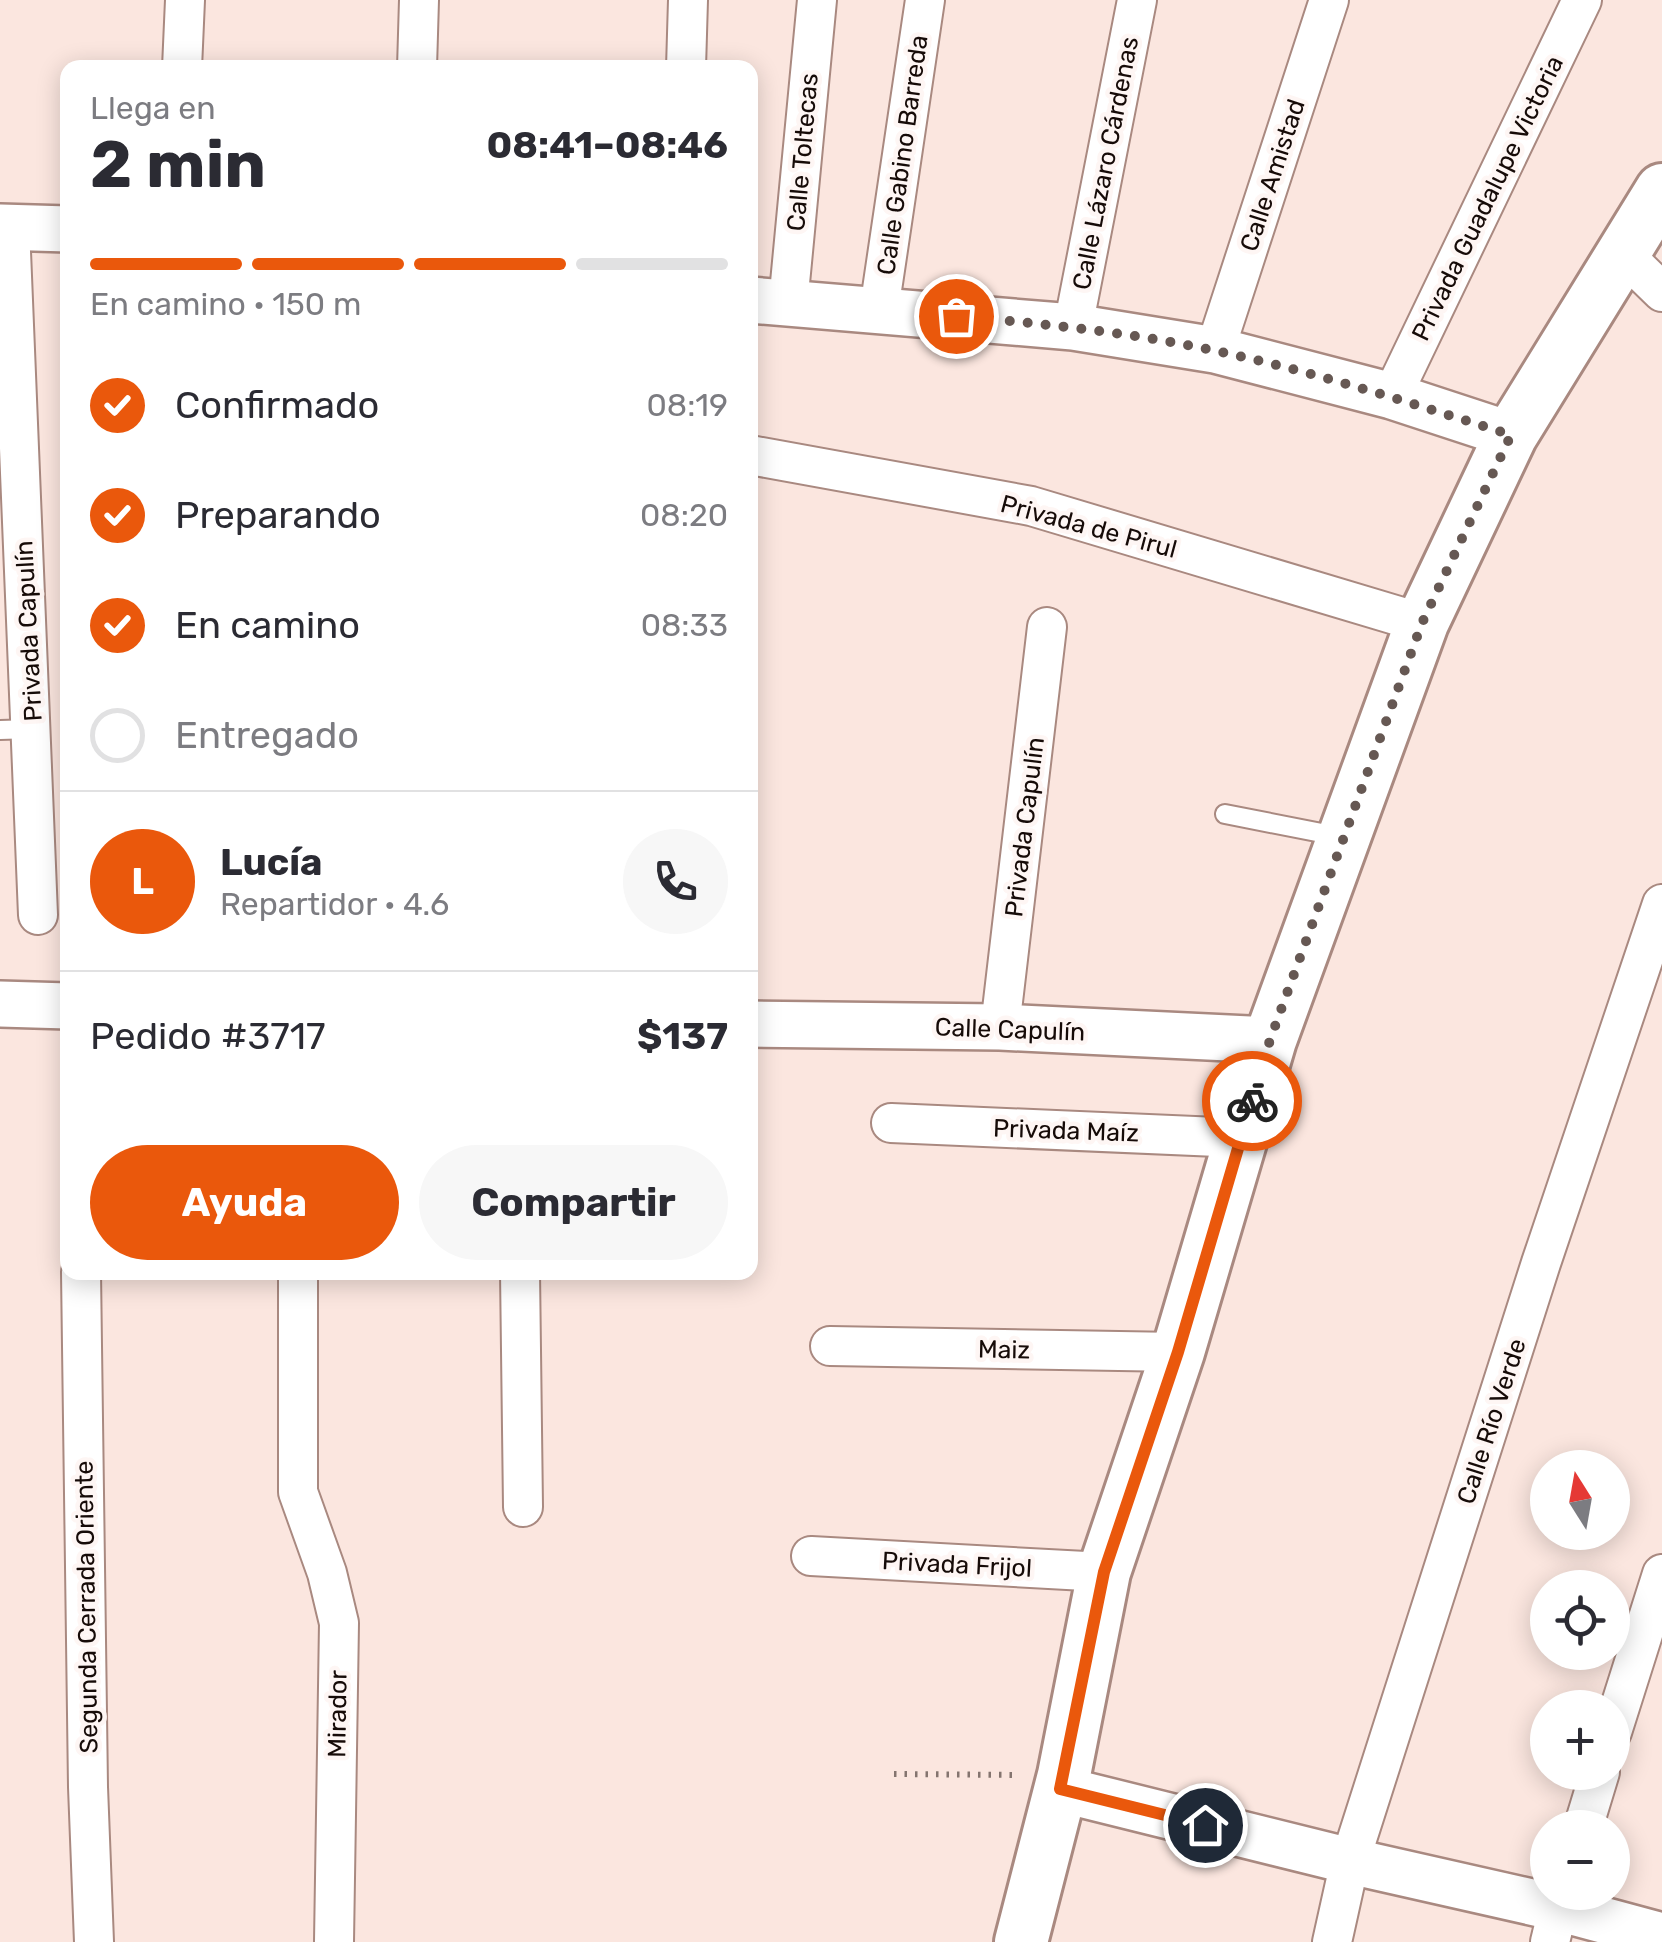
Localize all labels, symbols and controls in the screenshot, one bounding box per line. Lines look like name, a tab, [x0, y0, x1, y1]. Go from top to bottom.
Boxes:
street label: Calle Gabino Barreda	[871, 33, 934, 277]
street label: Calle Lázaro Cárdenas	[1067, 34, 1144, 292]
street label: Privada Guadalupe Victoria	[1406, 51, 1569, 345]
street label: Calle Toltecas	[781, 72, 824, 232]
text: Llega en	[90, 89, 216, 127]
street label: Calle Amistad	[1234, 95, 1311, 255]
text: 08:41–08:46	[487, 122, 728, 168]
text: 2 min	[90, 126, 266, 203]
pin	[914, 274, 999, 359]
text: En camino · 150 m	[90, 285, 361, 323]
icon: bag	[929, 289, 984, 344]
icon: check	[90, 378, 145, 433]
text: Confirmado	[175, 382, 379, 428]
text: 08:19	[646, 386, 728, 424]
icon: check	[90, 488, 145, 543]
street label: Privada de Pirul	[998, 489, 1180, 564]
text: Preparando	[175, 492, 381, 538]
text: 08:20	[640, 496, 728, 534]
street label: Privada Capulín	[9, 540, 48, 722]
icon: check	[90, 598, 145, 653]
text: En camino	[175, 602, 360, 648]
text: 08:33	[641, 606, 728, 644]
text: Entregado	[175, 712, 359, 758]
street label: Privada Capulín	[999, 735, 1050, 919]
button: phone	[623, 829, 728, 934]
text: Lucía	[220, 839, 322, 885]
text: L	[131, 858, 154, 904]
text: Repartidor · 4.6	[220, 885, 449, 923]
street label: Calle Capulín	[934, 1012, 1086, 1047]
text: Pedido #3717	[90, 1013, 326, 1059]
text: $137	[637, 1013, 728, 1059]
courier	[1202, 1051, 1302, 1151]
icon: bike	[1225, 1074, 1280, 1129]
street label: Privada Maíz	[993, 1113, 1139, 1148]
button: Ayuda	[90, 1145, 399, 1260]
button: Compartir	[419, 1145, 728, 1260]
street label: Maiz	[978, 1335, 1030, 1364]
street label: Calle Río Verde	[1451, 1335, 1532, 1507]
north arrow	[1530, 1450, 1630, 1550]
map controls	[1530, 1450, 1630, 1910]
street label: Segunda Cerrada Oriente	[69, 1460, 104, 1754]
street label: Privada Frijol	[881, 1546, 1033, 1583]
button: locate	[1530, 1570, 1630, 1670]
street label: Mirador	[322, 1669, 353, 1758]
button: +	[1530, 1690, 1630, 1790]
pin	[1163, 1783, 1248, 1868]
icon: home	[1178, 1798, 1233, 1853]
button: −	[1530, 1810, 1630, 1910]

